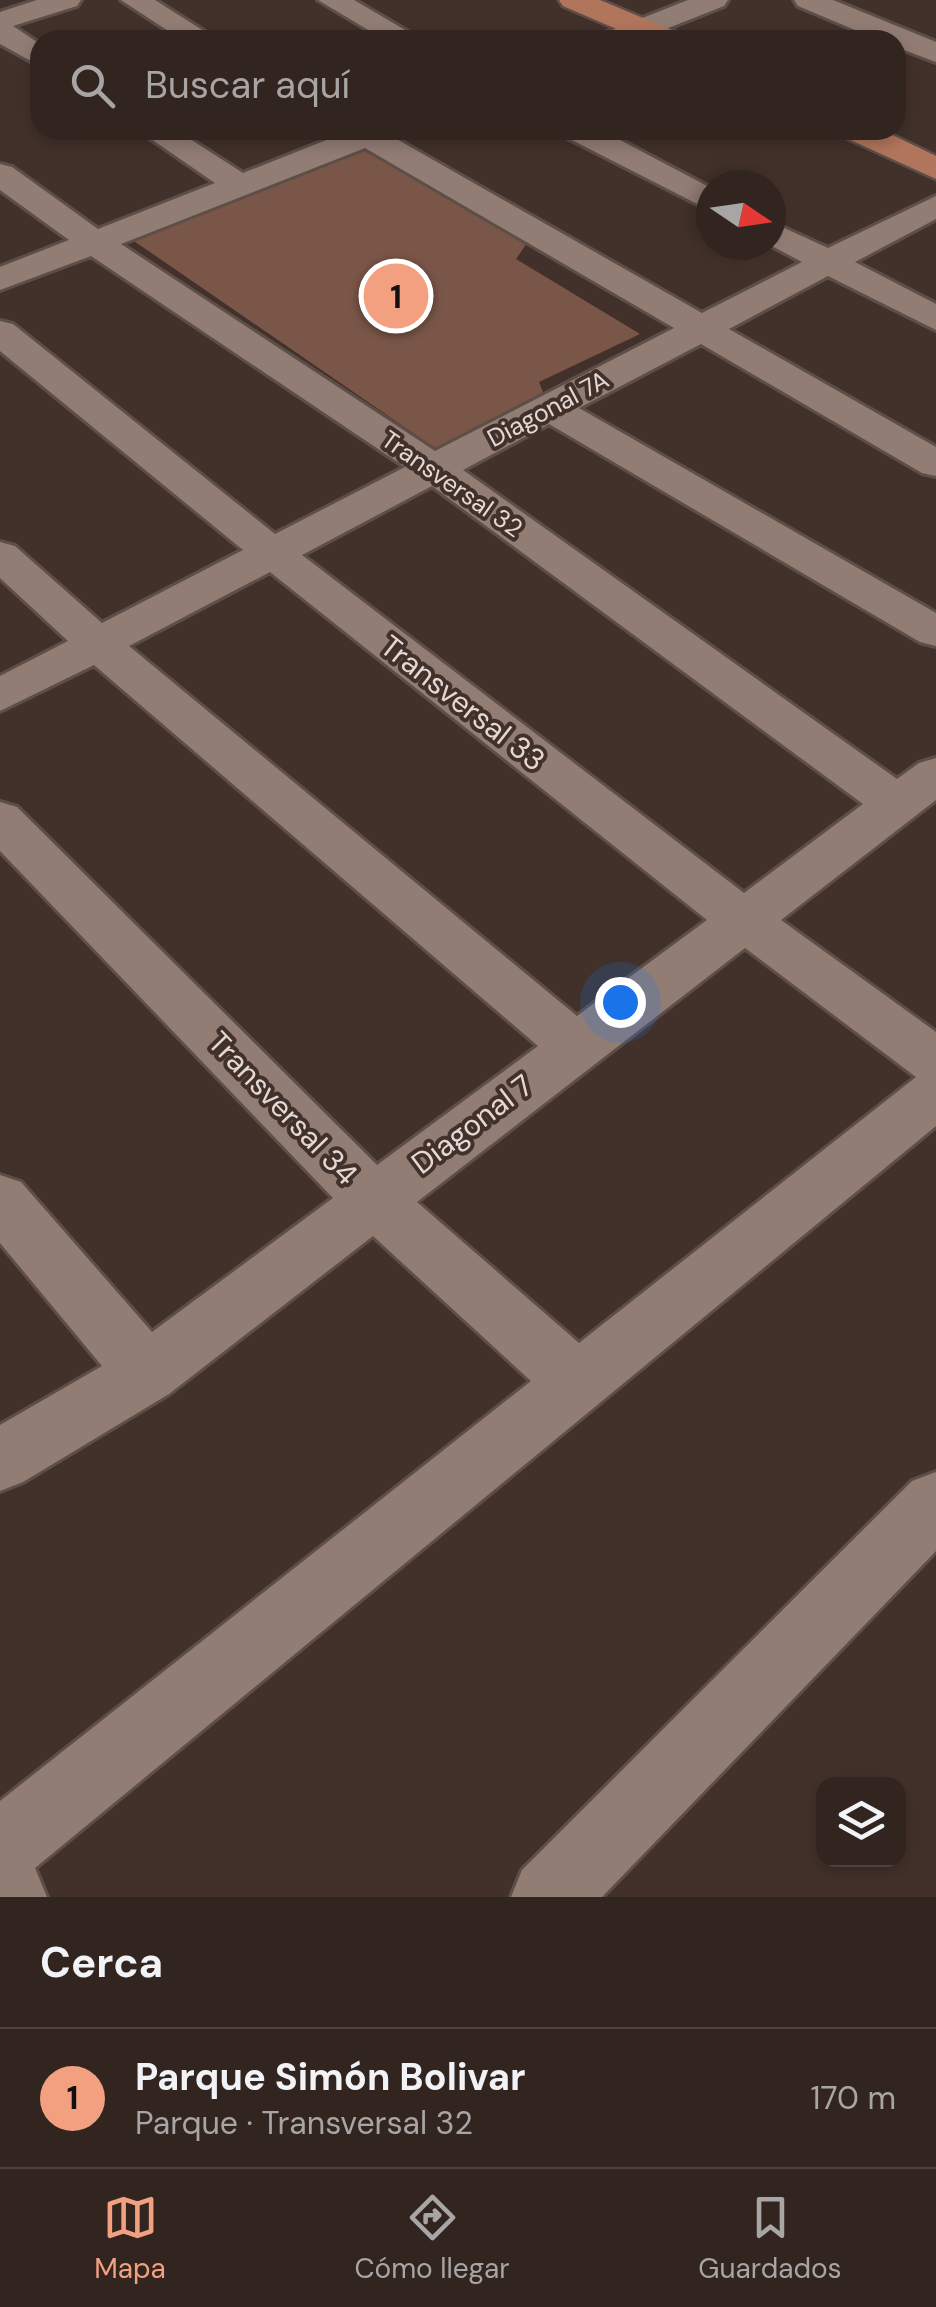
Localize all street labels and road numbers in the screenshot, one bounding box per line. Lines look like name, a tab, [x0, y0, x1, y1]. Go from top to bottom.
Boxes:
street label: Diagonal 7A	[482, 363, 614, 455]
street label: Transversal 32	[375, 423, 529, 545]
street label: Transversal 33	[373, 626, 553, 780]
street label: Transversal 34	[200, 1023, 366, 1193]
street label: Diagonal 7	[403, 1066, 541, 1182]

